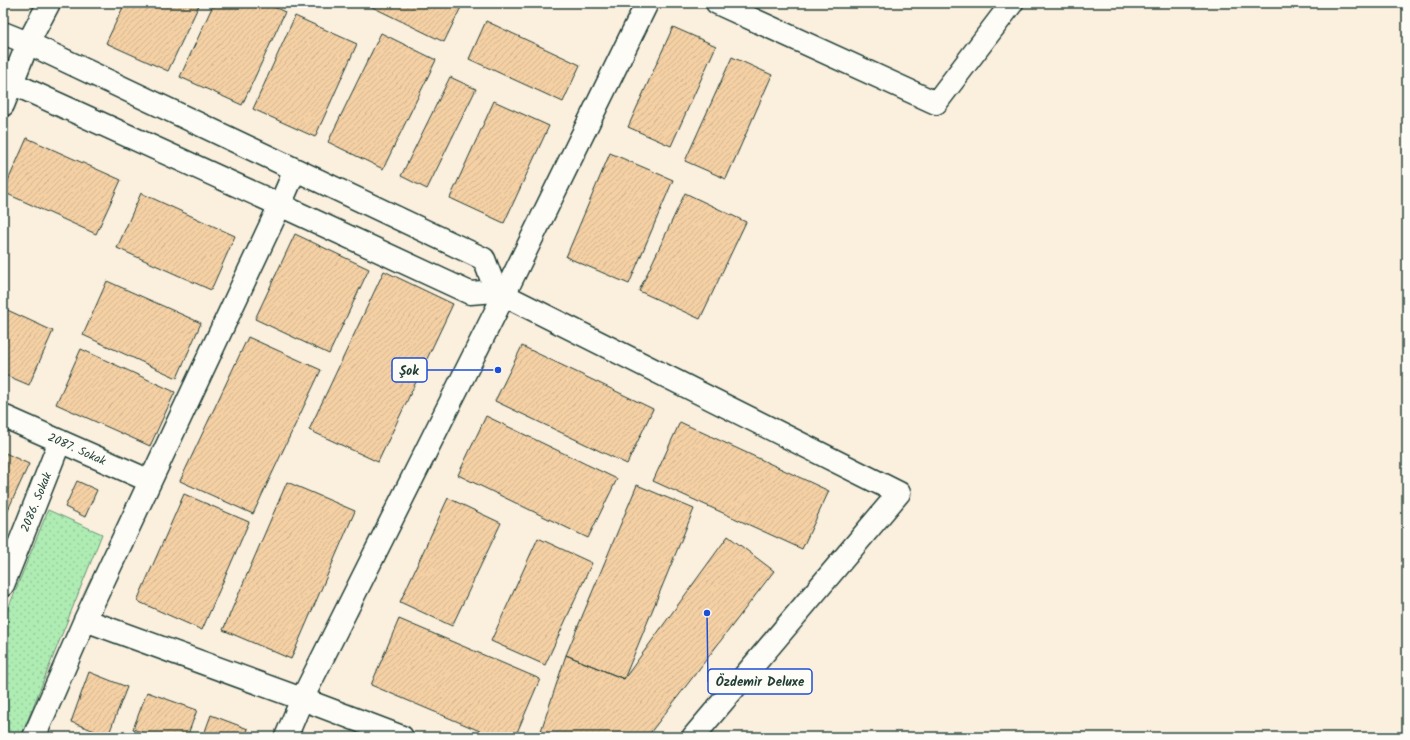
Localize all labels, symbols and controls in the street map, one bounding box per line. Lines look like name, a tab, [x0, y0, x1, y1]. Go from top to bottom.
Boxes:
callout: Şok	[392, 358, 427, 382]
text: Şok	[399, 361, 419, 382]
street label: 2087. Sokak	[45, 428, 109, 471]
street label: 2086. Sokak	[16, 469, 57, 535]
callout: Özdemir Deluxe	[708, 669, 812, 694]
text: Özdemir Deluxe	[716, 672, 805, 693]

